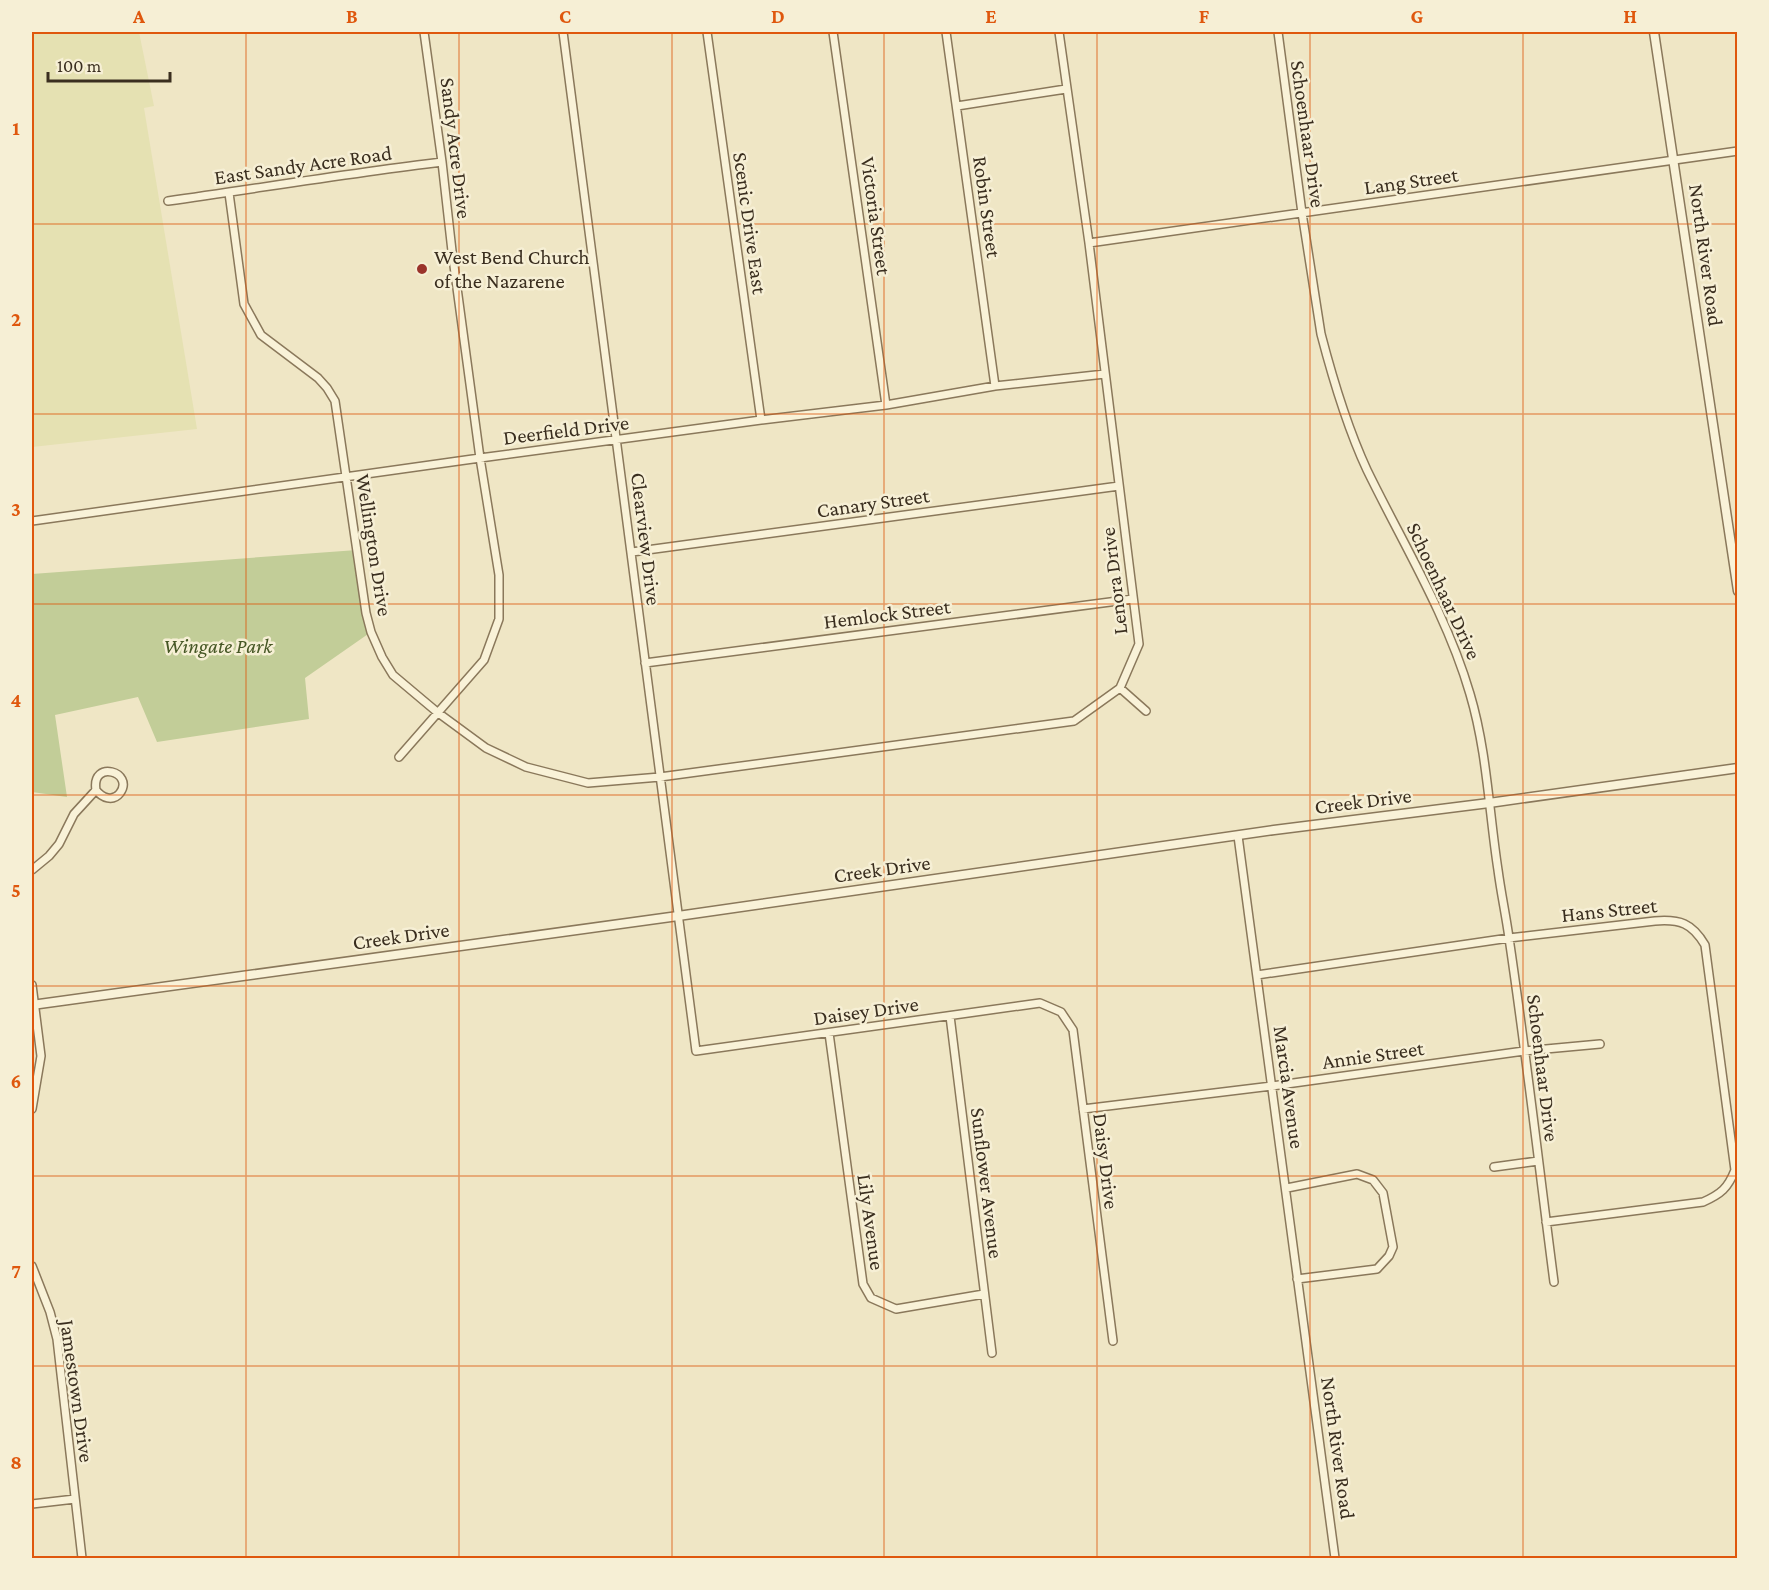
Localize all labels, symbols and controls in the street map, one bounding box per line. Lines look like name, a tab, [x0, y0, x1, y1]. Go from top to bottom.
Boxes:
text: A	[132, 5, 146, 27]
text: B	[346, 5, 358, 27]
text: C	[559, 5, 571, 27]
text: D	[771, 5, 785, 27]
text: E	[985, 5, 997, 27]
text: F	[1199, 5, 1210, 27]
text: G	[1411, 5, 1424, 27]
text: H	[1623, 5, 1637, 27]
scale bar	[48, 45, 170, 83]
text: 100 m	[57, 56, 102, 76]
street label: Schoenhaar Drive	[1286, 59, 1330, 209]
street label: Sandy Acre Drive	[435, 76, 477, 220]
text: 1	[12, 117, 20, 139]
street label: East Sandy Acre Road	[213, 141, 393, 189]
street label: Scenic Drive East	[728, 151, 772, 297]
street label: Victoria Street	[856, 155, 896, 278]
street label: Robin Street	[968, 155, 1006, 260]
street label: Lang Street	[1362, 162, 1461, 199]
street label: North River Road	[1684, 182, 1728, 328]
place label: West Bend Church of the Nazarene	[434, 245, 589, 293]
marker: West Bend Church of the Nazarene	[415, 262, 429, 276]
text: 2	[11, 308, 21, 330]
street label: Deerfield Drive	[502, 410, 630, 450]
street label: Clearview Drive	[626, 471, 666, 607]
street label: Wellington Drive	[351, 472, 397, 618]
street label: Canary Street	[815, 483, 932, 523]
text: 3	[11, 498, 21, 520]
street label: Schoenhaar Drive	[1402, 519, 1486, 663]
street label: Lenora Drive	[1096, 526, 1132, 636]
street label: Hemlock Street	[822, 594, 953, 634]
park label: Wingate Park	[164, 634, 273, 658]
text: 4	[11, 689, 22, 711]
street label: Creek Drive	[1313, 783, 1413, 819]
street label: Creek Drive	[832, 850, 932, 888]
text: 5	[11, 879, 21, 901]
street label: Hans Street	[1560, 893, 1659, 927]
street label: Creek Drive	[351, 917, 451, 955]
street label: Daisey Drive	[812, 992, 920, 1030]
street label: Schoenhaar Drive	[1522, 993, 1564, 1143]
street label: Marcia Avenue	[1268, 1024, 1310, 1150]
street label: Annie Street	[1321, 1036, 1426, 1074]
text: 6	[11, 1070, 21, 1092]
street label: Sunflower Avenue	[966, 1106, 1008, 1260]
street label: Daisy Drive	[1088, 1112, 1124, 1210]
street label: Lily Avenue	[852, 1172, 890, 1272]
text: 7	[11, 1260, 21, 1282]
street label: Jamestown Drive	[55, 1316, 99, 1464]
street label: North River Road	[1316, 1375, 1360, 1521]
text: 8	[10, 1451, 22, 1473]

